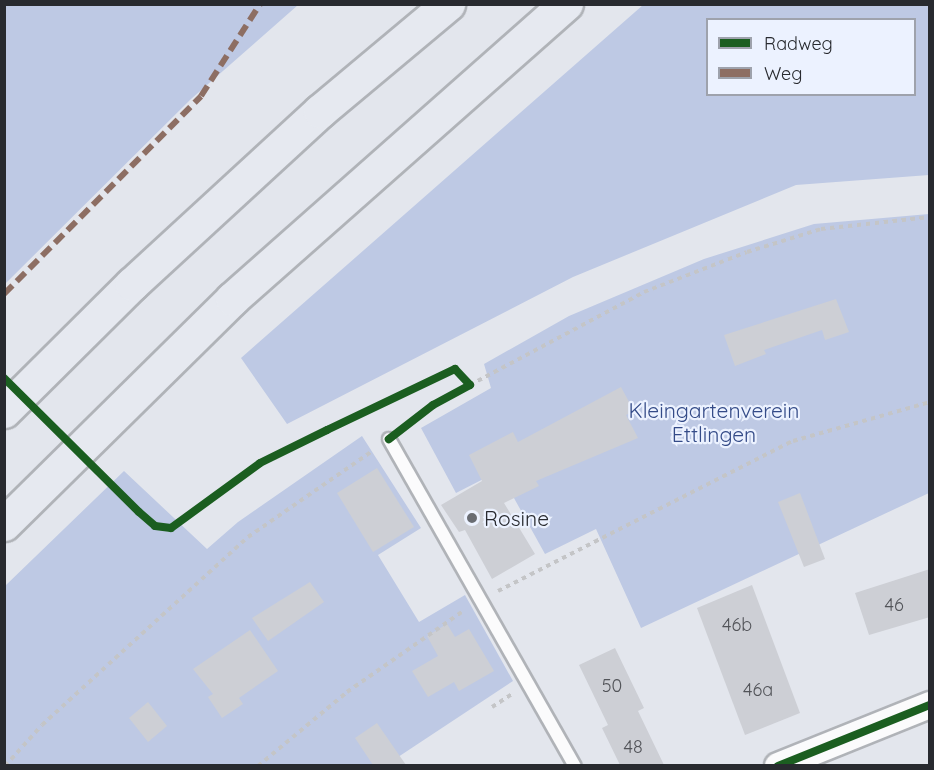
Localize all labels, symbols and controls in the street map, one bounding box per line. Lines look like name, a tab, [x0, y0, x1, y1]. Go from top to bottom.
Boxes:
legend	[706, 18, 916, 96]
text: Radweg	[764, 32, 833, 55]
text: Weg	[764, 62, 802, 85]
park label: Kleingartenverein Ettlingen	[628, 397, 800, 447]
place label: Rosine	[484, 505, 549, 531]
marker: Rosine	[465, 511, 479, 525]
house number: 46	[884, 594, 904, 616]
house number: 46b	[722, 614, 752, 636]
house number: 50	[602, 675, 622, 697]
house number: 46a	[743, 679, 773, 701]
house number: 48	[623, 736, 643, 758]

